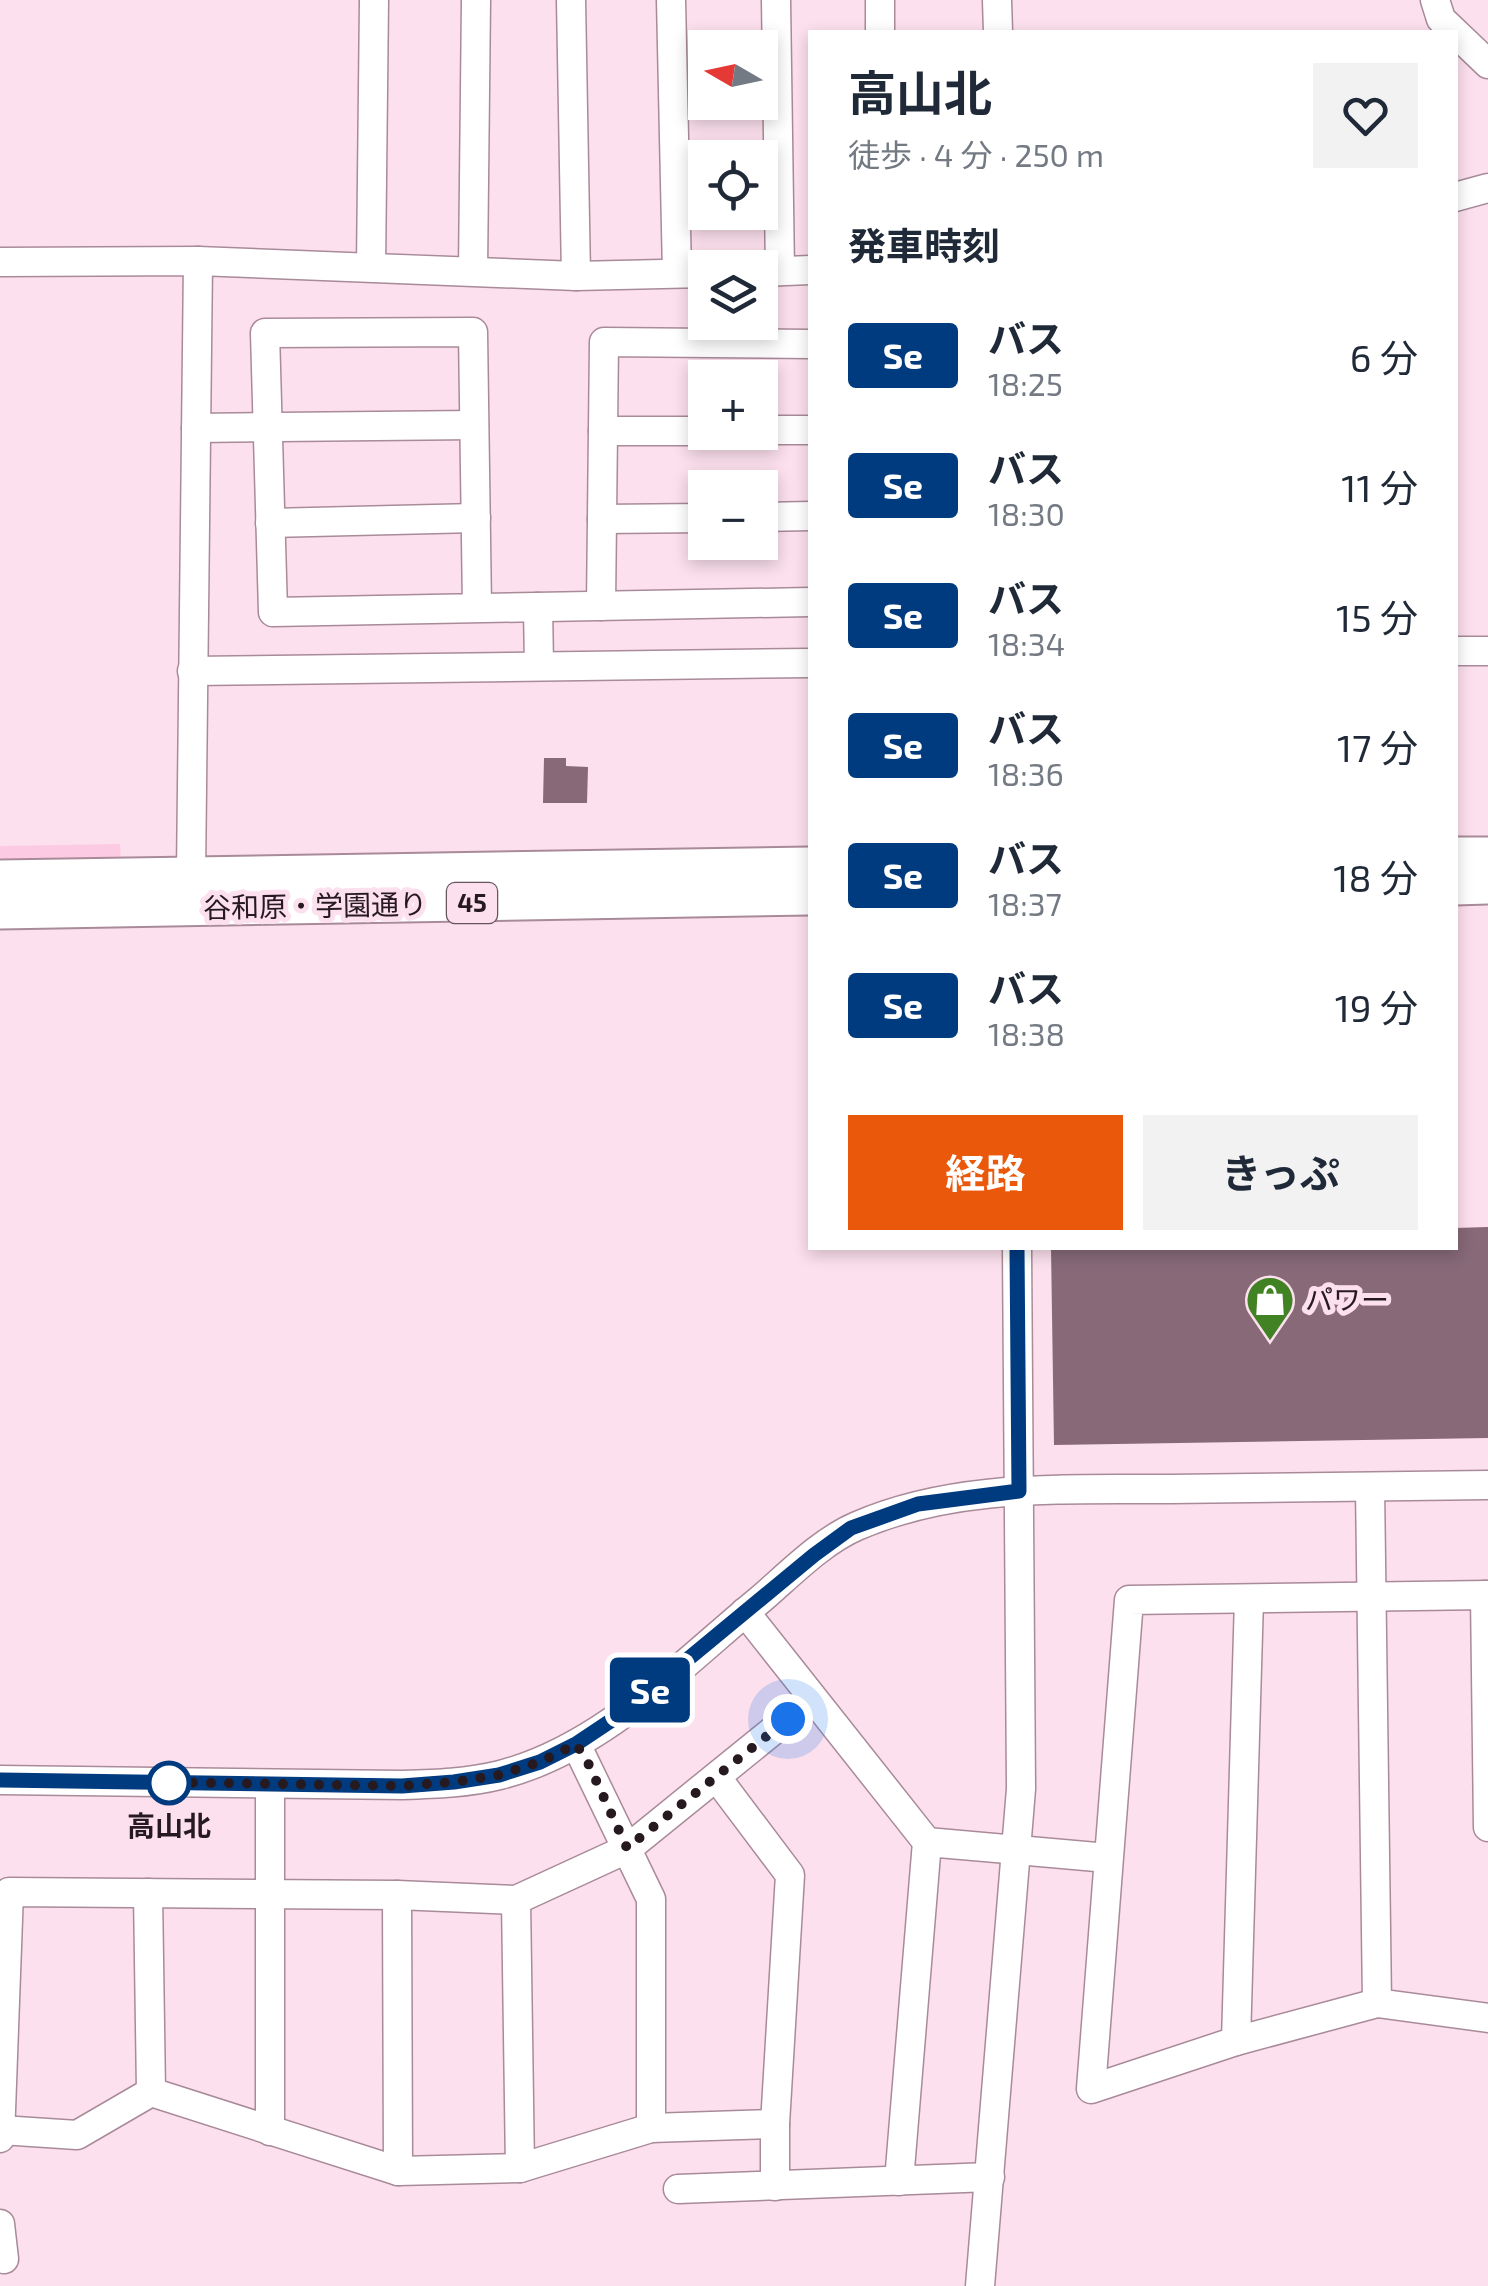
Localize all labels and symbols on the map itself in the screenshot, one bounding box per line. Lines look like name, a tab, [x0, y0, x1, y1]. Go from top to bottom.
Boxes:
north arrow	[688, 30, 778, 120]
road number: 45	[447, 883, 497, 923]
street label: 谷和原・学園通り	[203, 886, 427, 924]
shop icon: パワー	[1244, 1274, 1296, 1342]
place label: パワー	[1305, 1282, 1389, 1316]
line badge: Se	[605, 1658, 695, 1722]
your location	[763, 1694, 813, 1744]
marker: 高山北	[148, 1762, 190, 1804]
place label: 高山北	[127, 1808, 211, 1842]

